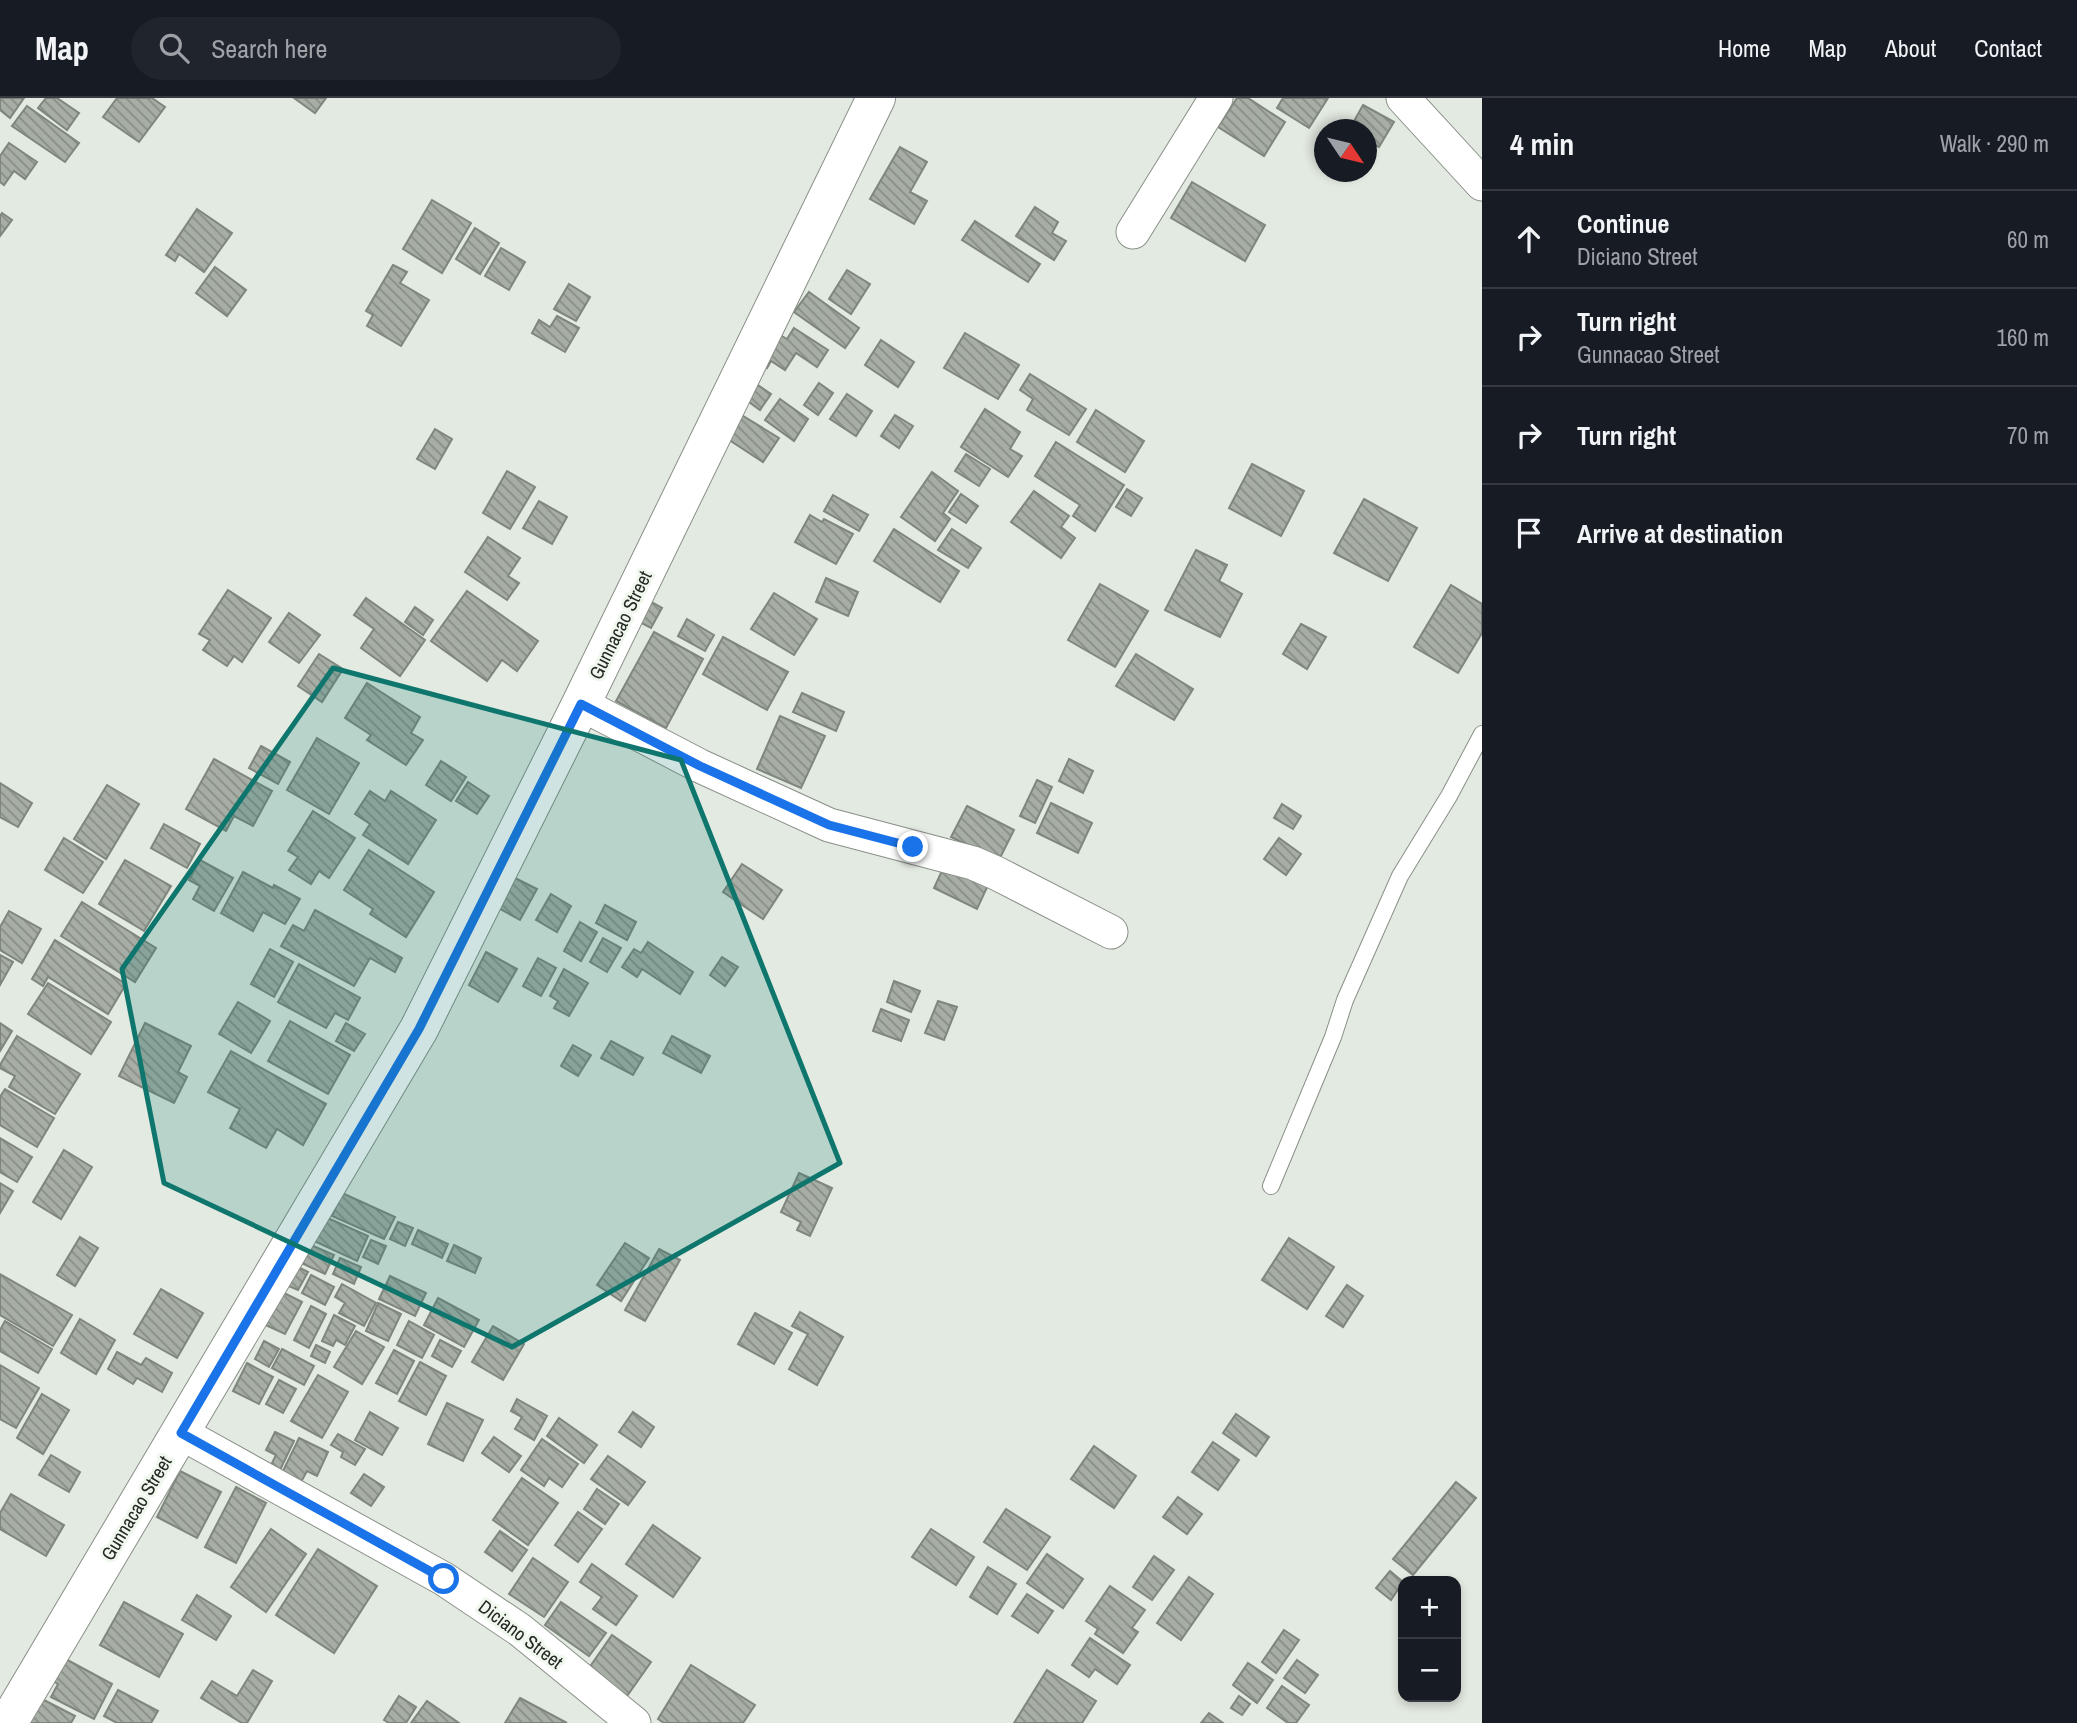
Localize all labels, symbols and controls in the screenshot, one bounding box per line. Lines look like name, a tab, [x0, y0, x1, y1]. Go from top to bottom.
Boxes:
search box	[131, 17, 621, 80]
text: Map	[35, 26, 89, 70]
icon: search	[155, 29, 193, 67]
text: Search here	[211, 31, 327, 66]
text: Home	[1718, 32, 1770, 64]
text: Map	[1808, 32, 1847, 64]
text: About	[1885, 32, 1936, 64]
text: Contact	[1974, 32, 2042, 64]
north arrow	[1314, 119, 1377, 182]
text: 4 min	[1510, 124, 1574, 164]
text: Walk · 290 m	[1940, 128, 2049, 159]
text: Continue	[1577, 206, 1669, 241]
icon: ahead	[1510, 220, 1548, 258]
text: 60 m	[2007, 224, 2049, 255]
text: Diciano Street	[1577, 241, 1698, 272]
text: Turn right	[1577, 304, 1676, 339]
icon: right	[1510, 318, 1548, 356]
text: 160 m	[1997, 322, 2049, 353]
text: Gunnacao Street	[1577, 339, 1720, 370]
icon: right	[1510, 416, 1548, 454]
text: Turn right	[1577, 418, 1676, 453]
text: 70 m	[2007, 420, 2049, 451]
icon: arrive	[1510, 514, 1548, 552]
text: Arrive at destination	[1577, 516, 1783, 551]
street label: Gunnacao Street	[582, 566, 658, 684]
route end	[897, 831, 928, 862]
street label: Gunnacao Street	[95, 1450, 178, 1565]
route start	[428, 1563, 459, 1594]
map controls	[1398, 1576, 1461, 1702]
button: +	[1398, 1576, 1461, 1639]
street label: Diciano Street	[473, 1594, 569, 1675]
button: −	[1398, 1639, 1461, 1702]

